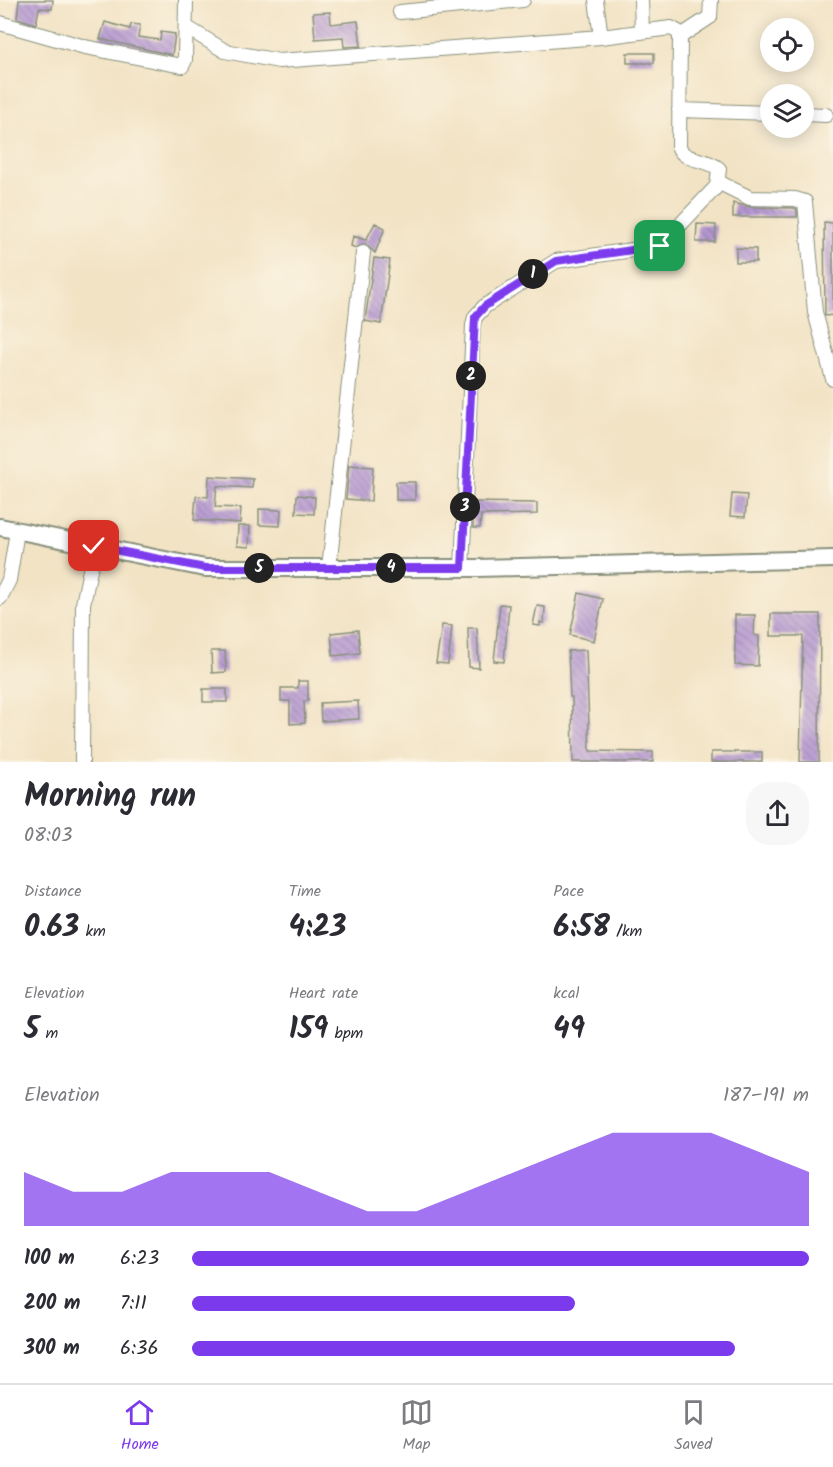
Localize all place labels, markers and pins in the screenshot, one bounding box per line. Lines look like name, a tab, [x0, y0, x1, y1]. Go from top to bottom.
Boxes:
pin	[634, 220, 685, 271]
pin: 1	[518, 259, 548, 289]
pin: 2	[456, 361, 486, 391]
pin: 3	[450, 492, 480, 522]
pin	[68, 520, 119, 571]
pin: 5	[244, 553, 274, 583]
pin: 4	[376, 553, 406, 583]

